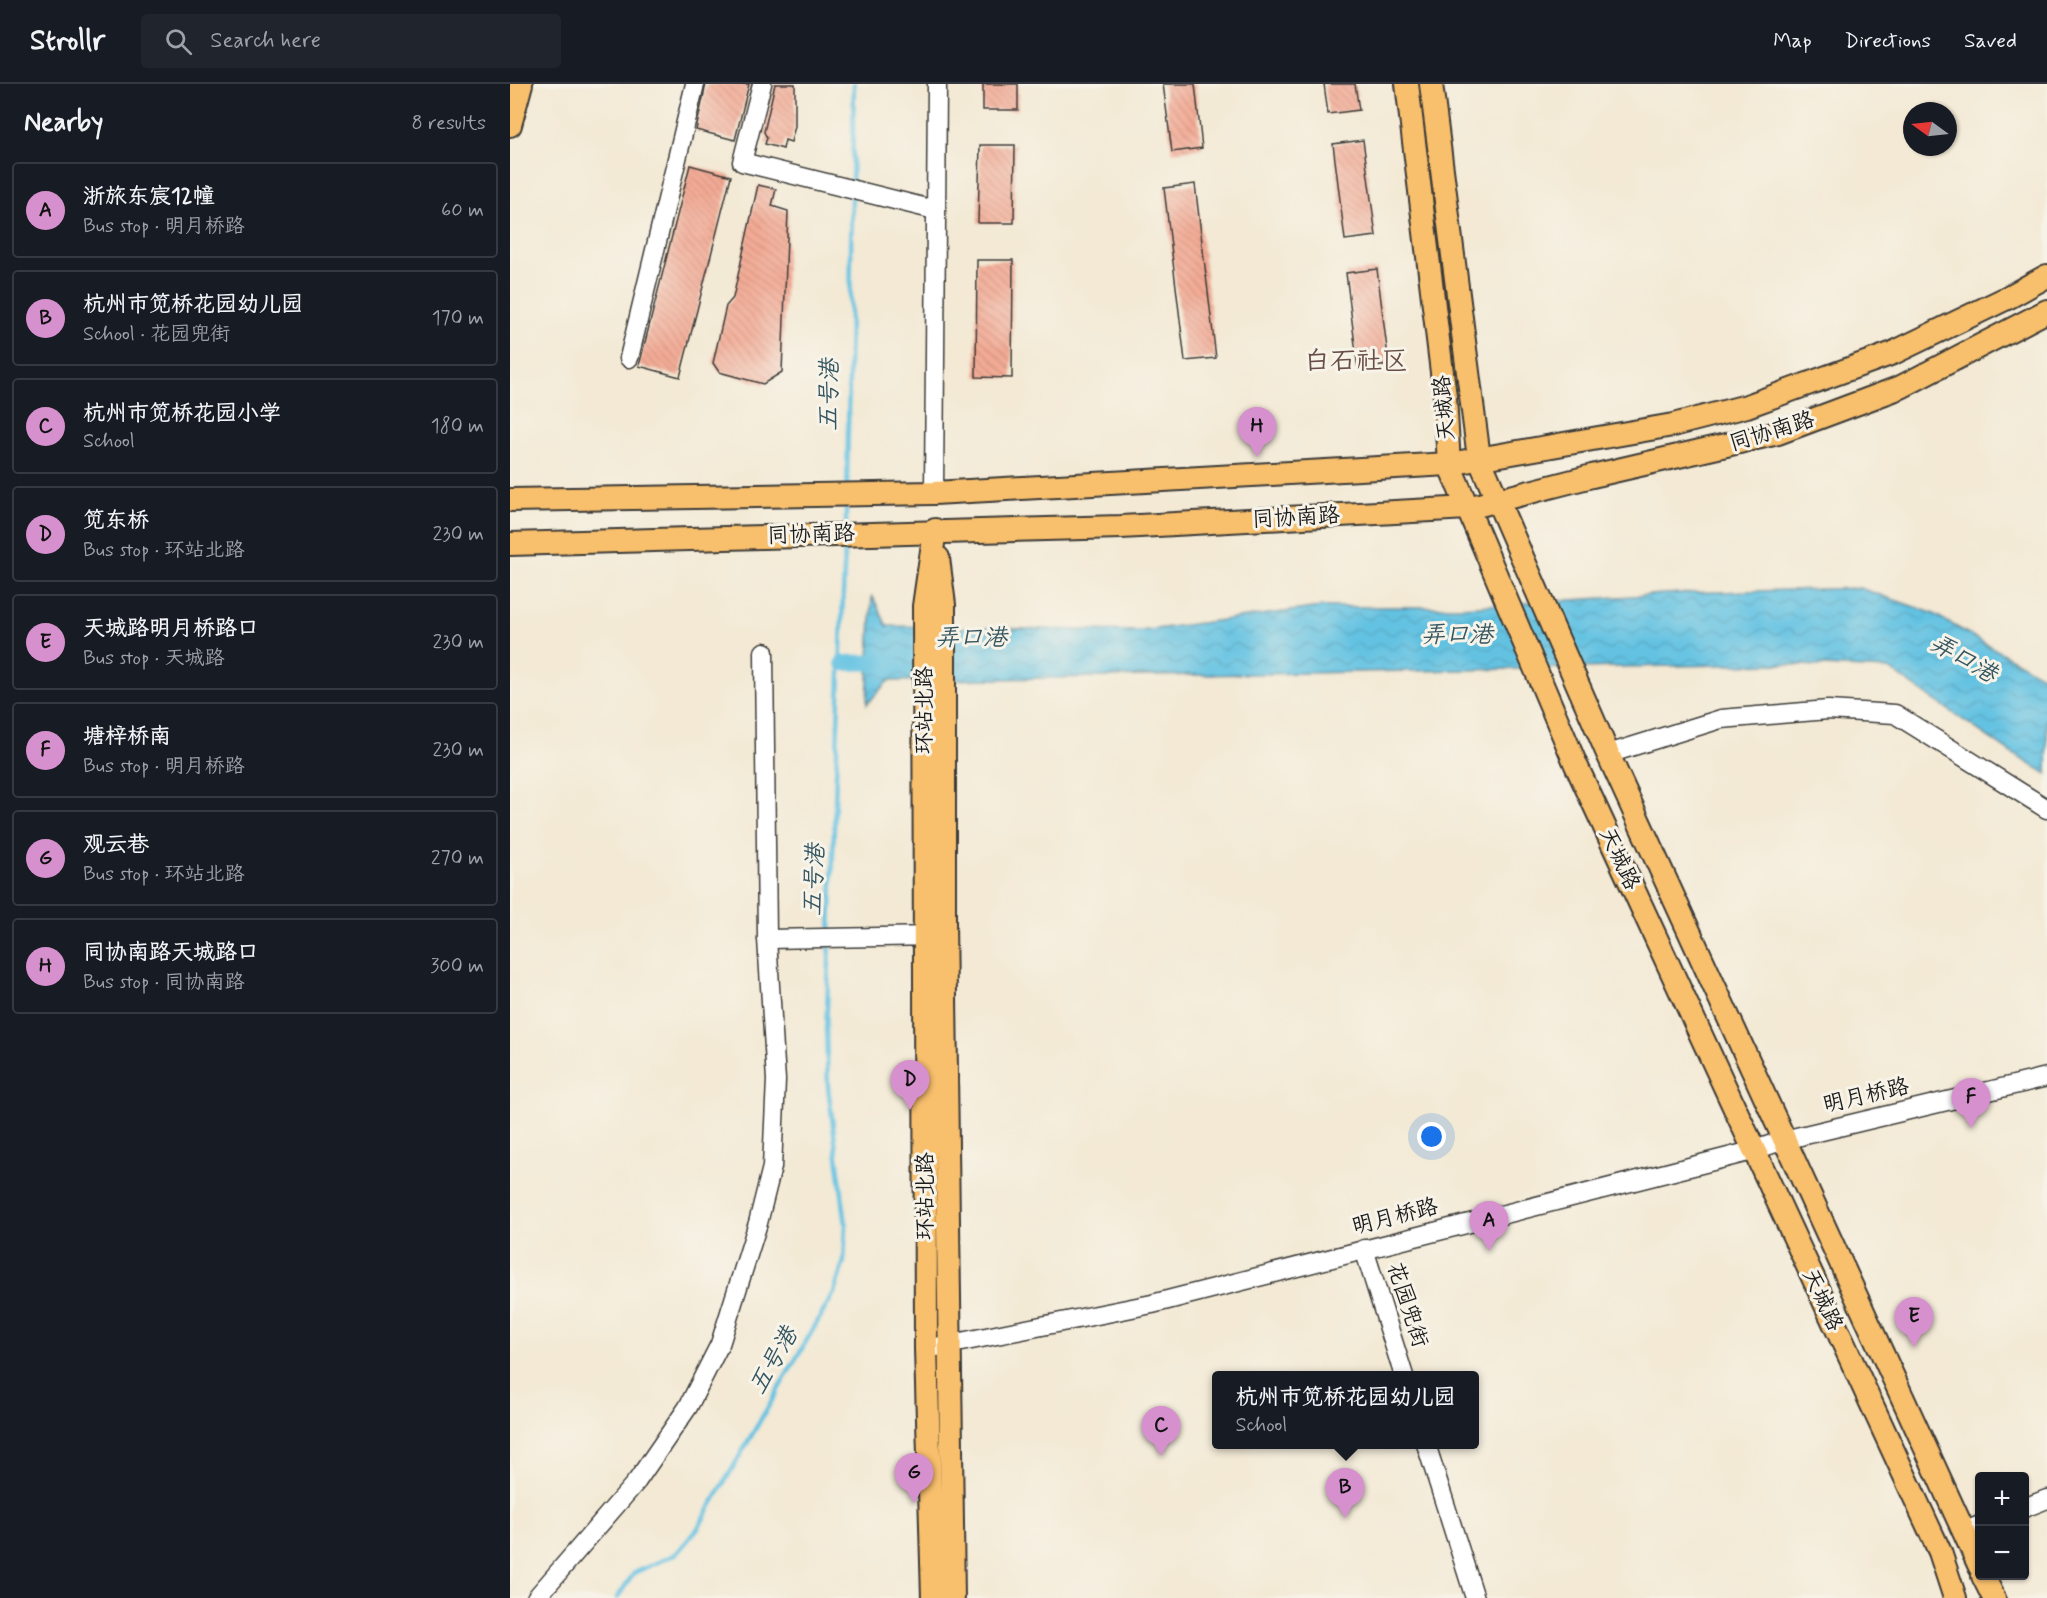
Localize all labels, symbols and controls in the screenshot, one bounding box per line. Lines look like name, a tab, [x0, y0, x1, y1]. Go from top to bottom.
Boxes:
search box	[141, 14, 561, 68]
text: Strollr	[30, 23, 105, 60]
icon: search	[162, 25, 195, 58]
text: Search here	[210, 27, 321, 55]
text: Map	[1773, 27, 1812, 55]
text: Directions	[1845, 27, 1931, 55]
text: Saved	[1964, 27, 2017, 55]
north arrow	[1903, 102, 1957, 156]
text: Nearby	[24, 106, 103, 140]
text: 8 results	[412, 110, 486, 137]
text: 浙旅东宸12幢	[83, 183, 214, 211]
text: A	[39, 197, 52, 224]
text: 60 m	[441, 197, 484, 224]
text: Bus stop · 明月桥路	[83, 213, 245, 240]
text: 杭州市笕桥花园幼儿园	[83, 291, 303, 319]
text: B	[39, 305, 52, 332]
text: 170 m	[432, 305, 484, 332]
text: School · 花园兜街	[83, 321, 230, 348]
district label: 白石社区	[1304, 345, 1408, 379]
water label: 五号港	[814, 357, 846, 431]
street label: 天城路	[1428, 374, 1462, 442]
text: 杭州市笕桥花园小学	[83, 400, 281, 428]
street label: 同协南路	[1726, 406, 1818, 458]
pin: H	[1238, 408, 1276, 457]
text: C	[38, 413, 53, 440]
text: 180 m	[431, 413, 484, 440]
text: School	[83, 428, 135, 455]
street label: 同协南路	[1251, 502, 1341, 534]
text: 笕东桥	[83, 507, 149, 535]
street label: 同协南路	[767, 519, 855, 551]
text: D	[39, 521, 52, 548]
text: 230 m	[432, 521, 484, 548]
text: Bus stop · 环站北路	[83, 537, 245, 564]
text: 天城路明月桥路口	[83, 615, 259, 643]
water label: 弄口港	[1421, 620, 1495, 651]
water label: 弄口港	[935, 623, 1009, 654]
water label: 弄口港	[1924, 628, 2004, 691]
text: E	[40, 629, 51, 656]
text: 230 m	[432, 629, 484, 656]
text: Bus stop · 天城路	[83, 645, 225, 672]
street label: 环站北路	[911, 666, 939, 754]
text: 塘梓桥南	[83, 723, 171, 751]
text: F	[40, 737, 51, 764]
text: 230 m	[432, 737, 484, 764]
text: Bus stop · 明月桥路	[83, 753, 245, 780]
street label: 天城路	[1592, 823, 1646, 895]
text: 观云巷	[83, 831, 149, 859]
water label: 五号港	[798, 841, 832, 917]
text: G	[39, 845, 52, 872]
text: 270 m	[431, 845, 484, 872]
text: Bus stop · 环站北路	[83, 861, 245, 888]
text: 同协南路天城路口	[83, 939, 259, 967]
text: H	[39, 953, 52, 980]
text: 300 m	[430, 953, 484, 980]
text: Bus stop · 同协南路	[83, 969, 245, 996]
pin: D	[890, 1060, 930, 1110]
street label: 明月桥路	[1820, 1072, 1912, 1120]
pin: F	[1952, 1078, 1990, 1128]
your location	[1417, 1122, 1446, 1151]
street label: 环站北路	[912, 1152, 940, 1240]
street label: 明月桥路	[1349, 1193, 1441, 1241]
pin: A	[1470, 1202, 1508, 1251]
street label: 花园兜街	[1380, 1259, 1434, 1351]
street label: 天城路	[1795, 1264, 1849, 1336]
pin: E	[1894, 1298, 1934, 1347]
water label: 五号港	[743, 1320, 806, 1400]
popup	[1212, 1371, 1479, 1449]
text: 杭州市笕桥花园幼儿园	[1235, 1384, 1456, 1412]
pin: C	[1142, 1406, 1180, 1456]
text: School	[1235, 1412, 1287, 1439]
pin: G	[894, 1454, 934, 1503]
pin: B	[1326, 1468, 1364, 1518]
map controls	[1975, 1472, 2029, 1580]
button: +	[1975, 1472, 2029, 1526]
button: −	[1975, 1526, 2029, 1580]

